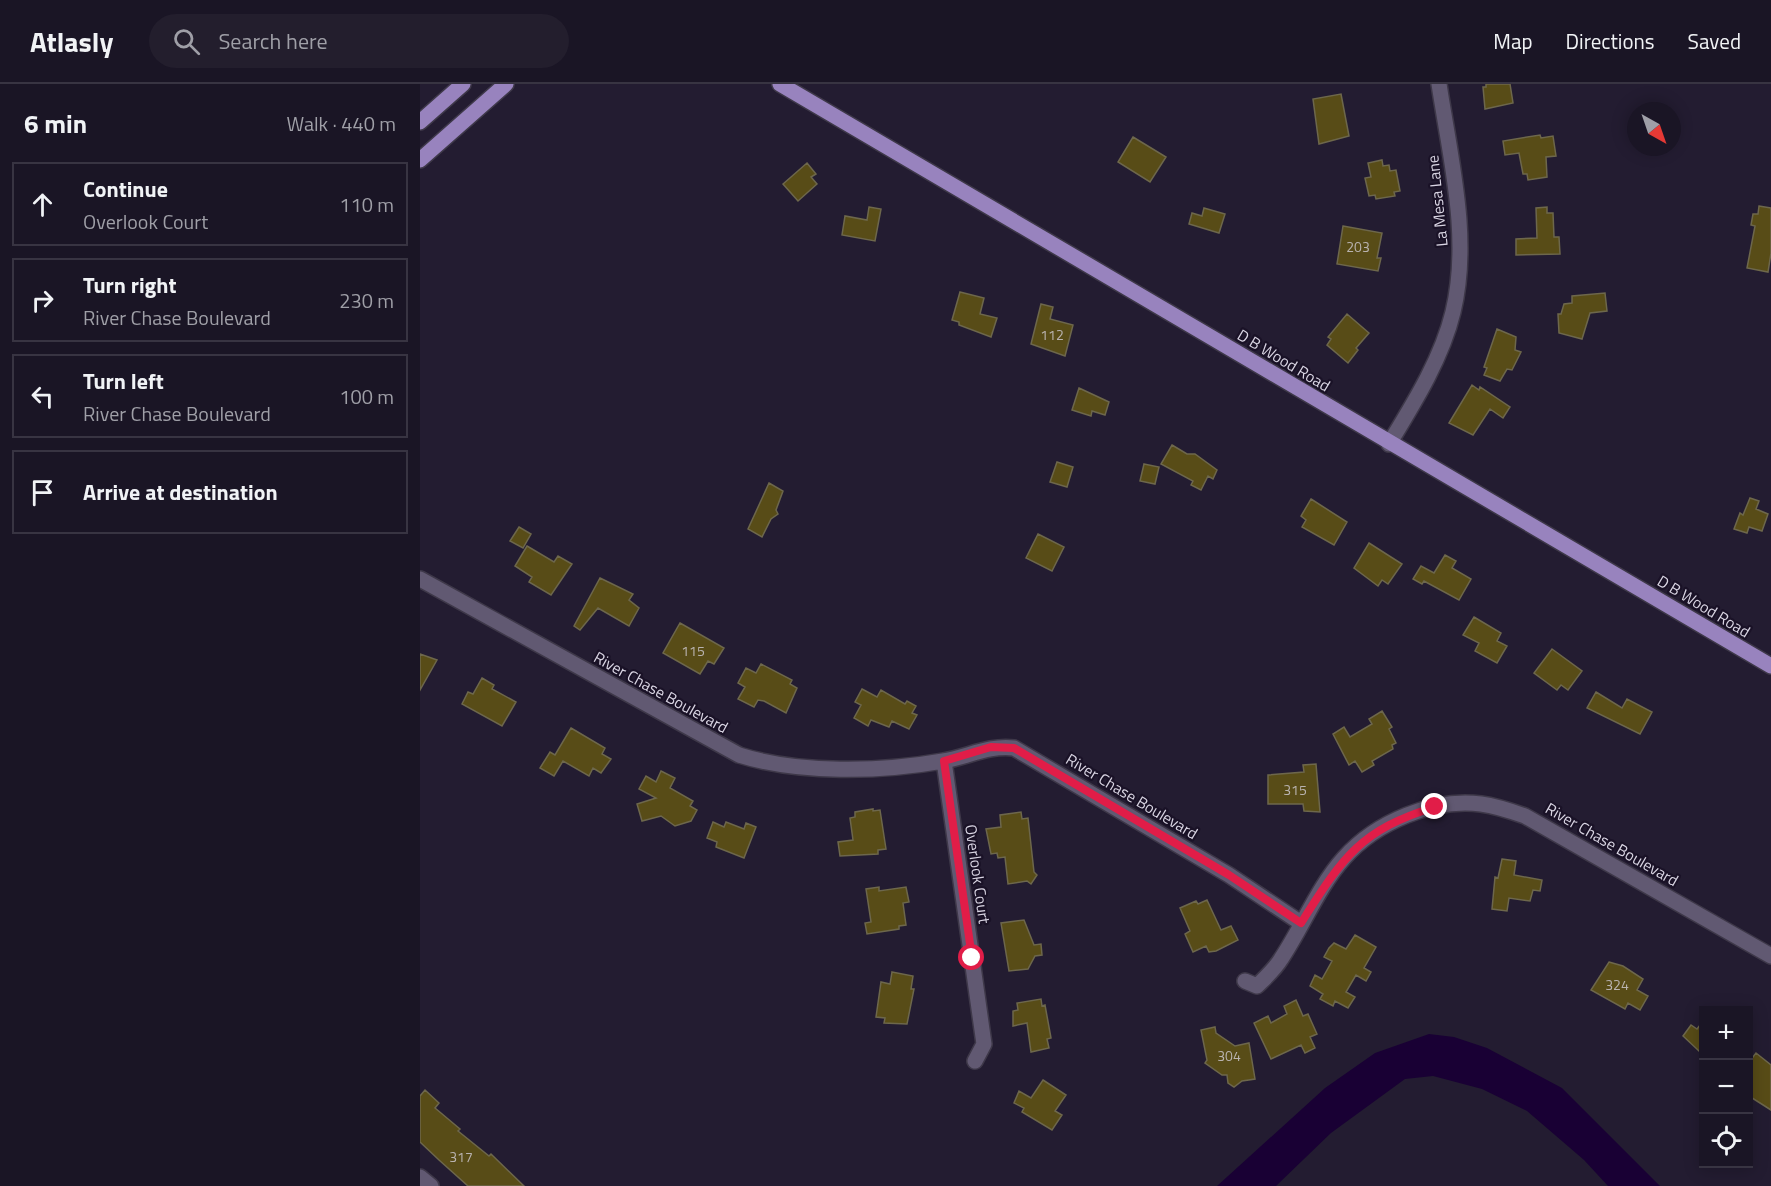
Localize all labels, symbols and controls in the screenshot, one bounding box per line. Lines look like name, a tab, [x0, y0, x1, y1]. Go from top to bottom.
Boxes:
search box	[149, 14, 569, 68]
text: Atlasly	[30, 20, 113, 63]
text: Search here	[218, 24, 328, 58]
icon: search	[170, 25, 203, 58]
text: Map	[1493, 25, 1533, 57]
text: Directions	[1566, 25, 1655, 57]
text: Saved	[1688, 25, 1741, 57]
north arrow	[1627, 102, 1681, 156]
text: 6 min	[24, 104, 87, 143]
text: Walk · 440 m	[287, 108, 396, 139]
street label: La Mesa Lane	[1420, 154, 1454, 248]
text: Continue	[83, 172, 168, 206]
icon: ahead	[26, 188, 59, 221]
text: 110 m	[339, 189, 394, 220]
text: Overlook Court	[83, 206, 208, 237]
house number: 203	[1346, 236, 1370, 257]
text: Turn right	[83, 268, 177, 302]
icon: right	[26, 284, 59, 317]
text: 230 m	[339, 285, 394, 316]
text: River Chase Boulevard	[83, 302, 271, 333]
street label: D B Wood Road	[1233, 323, 1335, 397]
house number: 112	[1040, 324, 1064, 345]
text: Turn left	[83, 364, 164, 398]
icon: left	[26, 380, 59, 413]
text: 100 m	[339, 381, 394, 412]
text: River Chase Boulevard	[83, 398, 271, 429]
text: Arrive at destination	[83, 475, 278, 509]
icon: arrive	[26, 476, 59, 509]
street label: D B Wood Road	[1653, 569, 1755, 643]
house number: 115	[681, 640, 705, 661]
street label: River Chase Boulevard	[589, 645, 733, 739]
street label: River Chase Boulevard	[1061, 747, 1203, 845]
house number: 315	[1283, 779, 1307, 800]
route end	[1421, 793, 1447, 819]
street label: River Chase Boulevard	[1541, 796, 1683, 892]
street label: Overlook Court	[959, 823, 997, 926]
route start	[958, 944, 984, 970]
house number: 324	[1605, 974, 1629, 995]
map controls	[1699, 1006, 1753, 1168]
button: +	[1699, 1006, 1753, 1060]
house number: 304	[1217, 1045, 1241, 1066]
button: −	[1699, 1060, 1753, 1114]
button: locate	[1699, 1114, 1753, 1168]
house number: 317	[449, 1146, 473, 1167]

